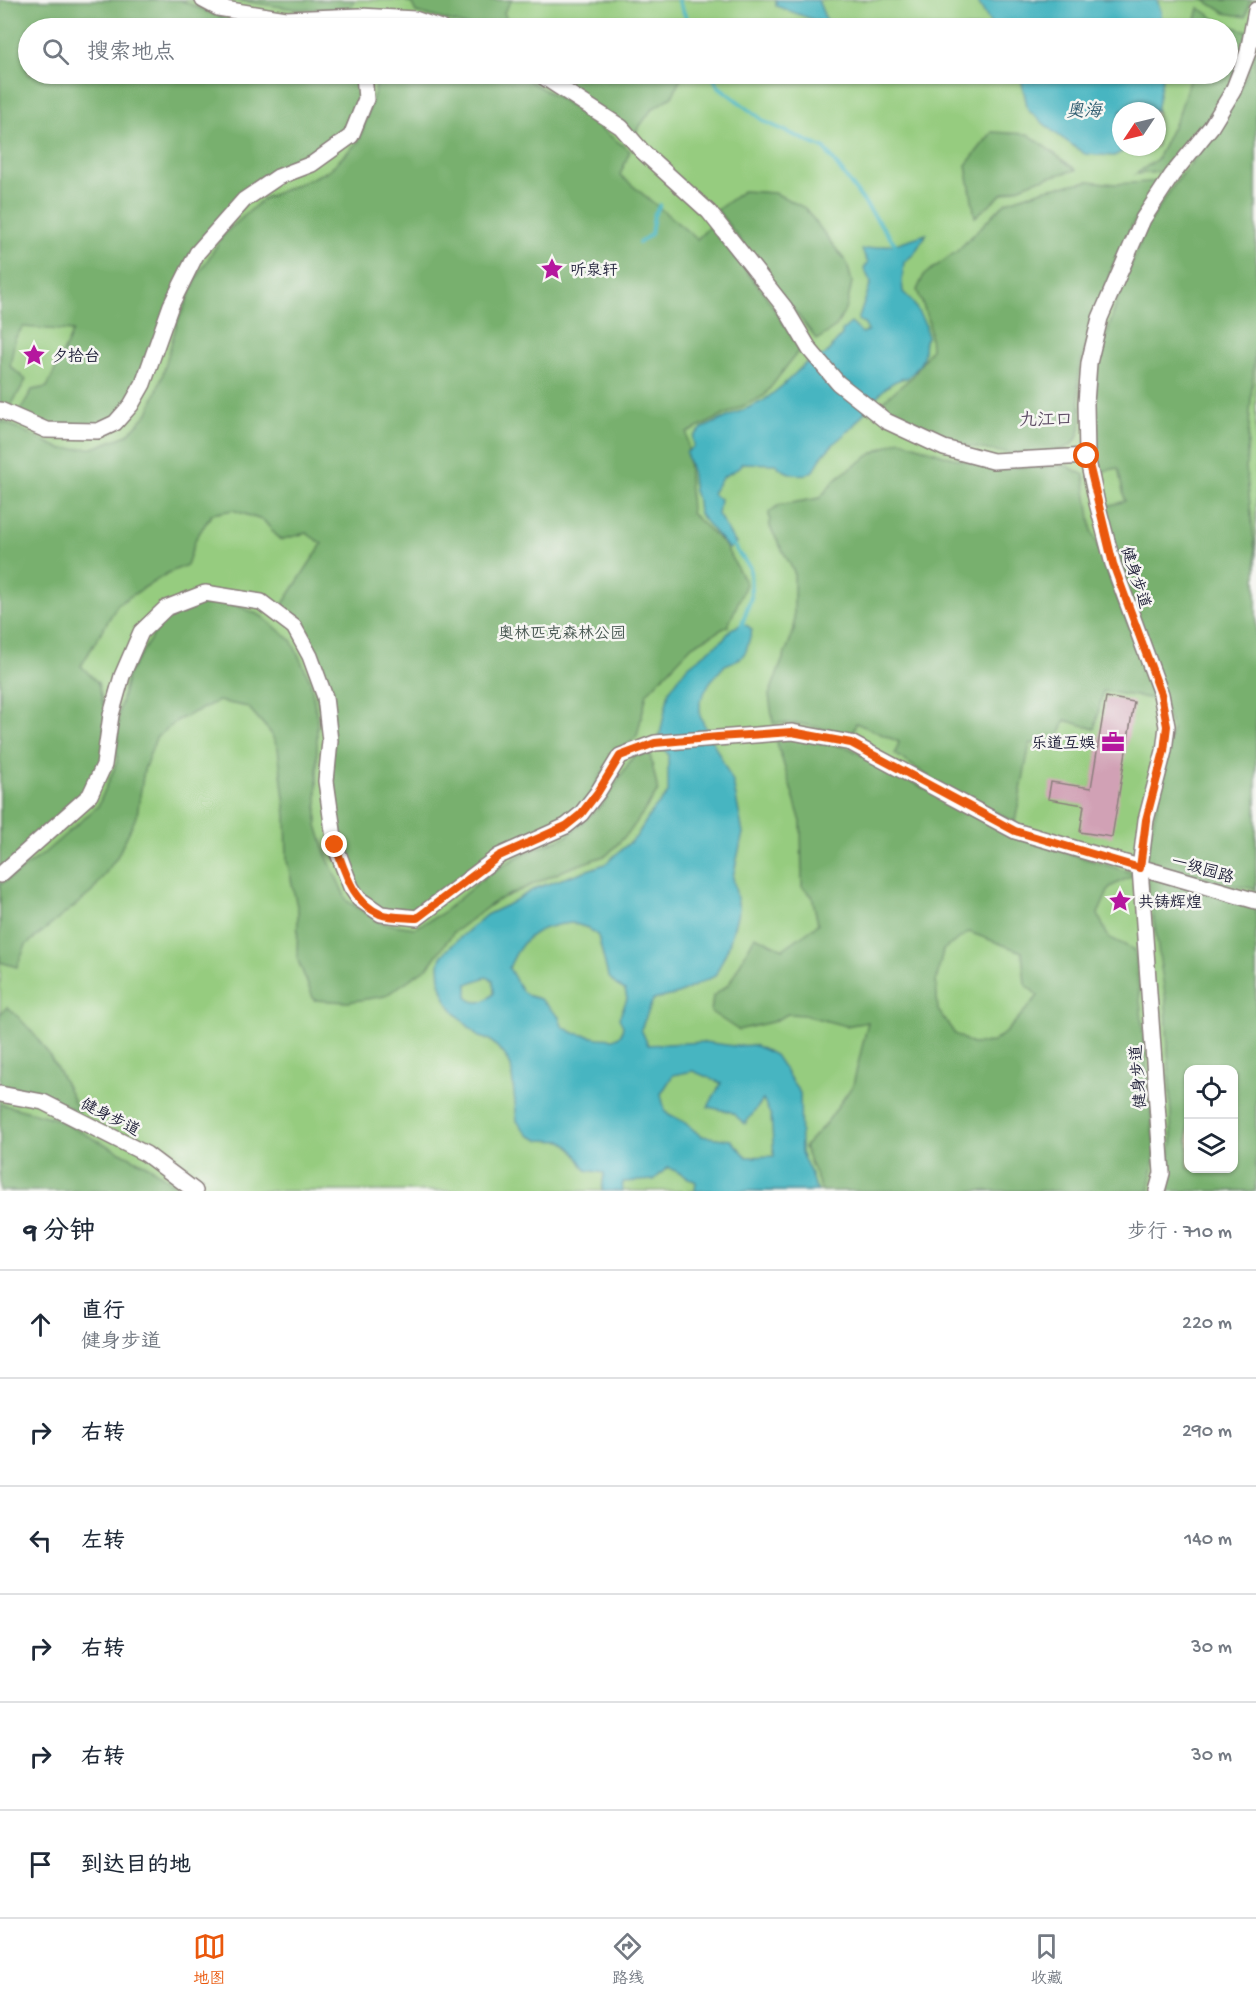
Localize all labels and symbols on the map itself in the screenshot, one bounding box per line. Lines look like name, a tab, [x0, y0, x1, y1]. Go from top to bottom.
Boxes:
water label: 奥海	[1066, 101, 1104, 123]
north arrow	[1112, 102, 1166, 156]
place icon: 听泉轩	[539, 256, 565, 282]
place label: 听泉轩	[570, 261, 618, 282]
place icon: 夕拾台	[21, 342, 47, 368]
place label: 夕拾台	[52, 347, 100, 368]
district label: 九江口	[1019, 410, 1073, 432]
route start	[1073, 442, 1099, 468]
street label: 健身步道	[1115, 544, 1154, 611]
park label: 奥林匹克森林公园	[498, 624, 626, 645]
office icon: 乐道互娱	[1100, 729, 1126, 755]
place label: 乐道互娱	[1031, 735, 1095, 755]
route end	[321, 831, 347, 857]
street label: 一级园路	[1169, 851, 1236, 889]
place icon: 共铸辉煌	[1107, 888, 1133, 914]
place label: 共铸辉煌	[1138, 893, 1202, 914]
street label: 健身步道	[1127, 1044, 1152, 1109]
street label: 健身步道	[77, 1094, 143, 1142]

